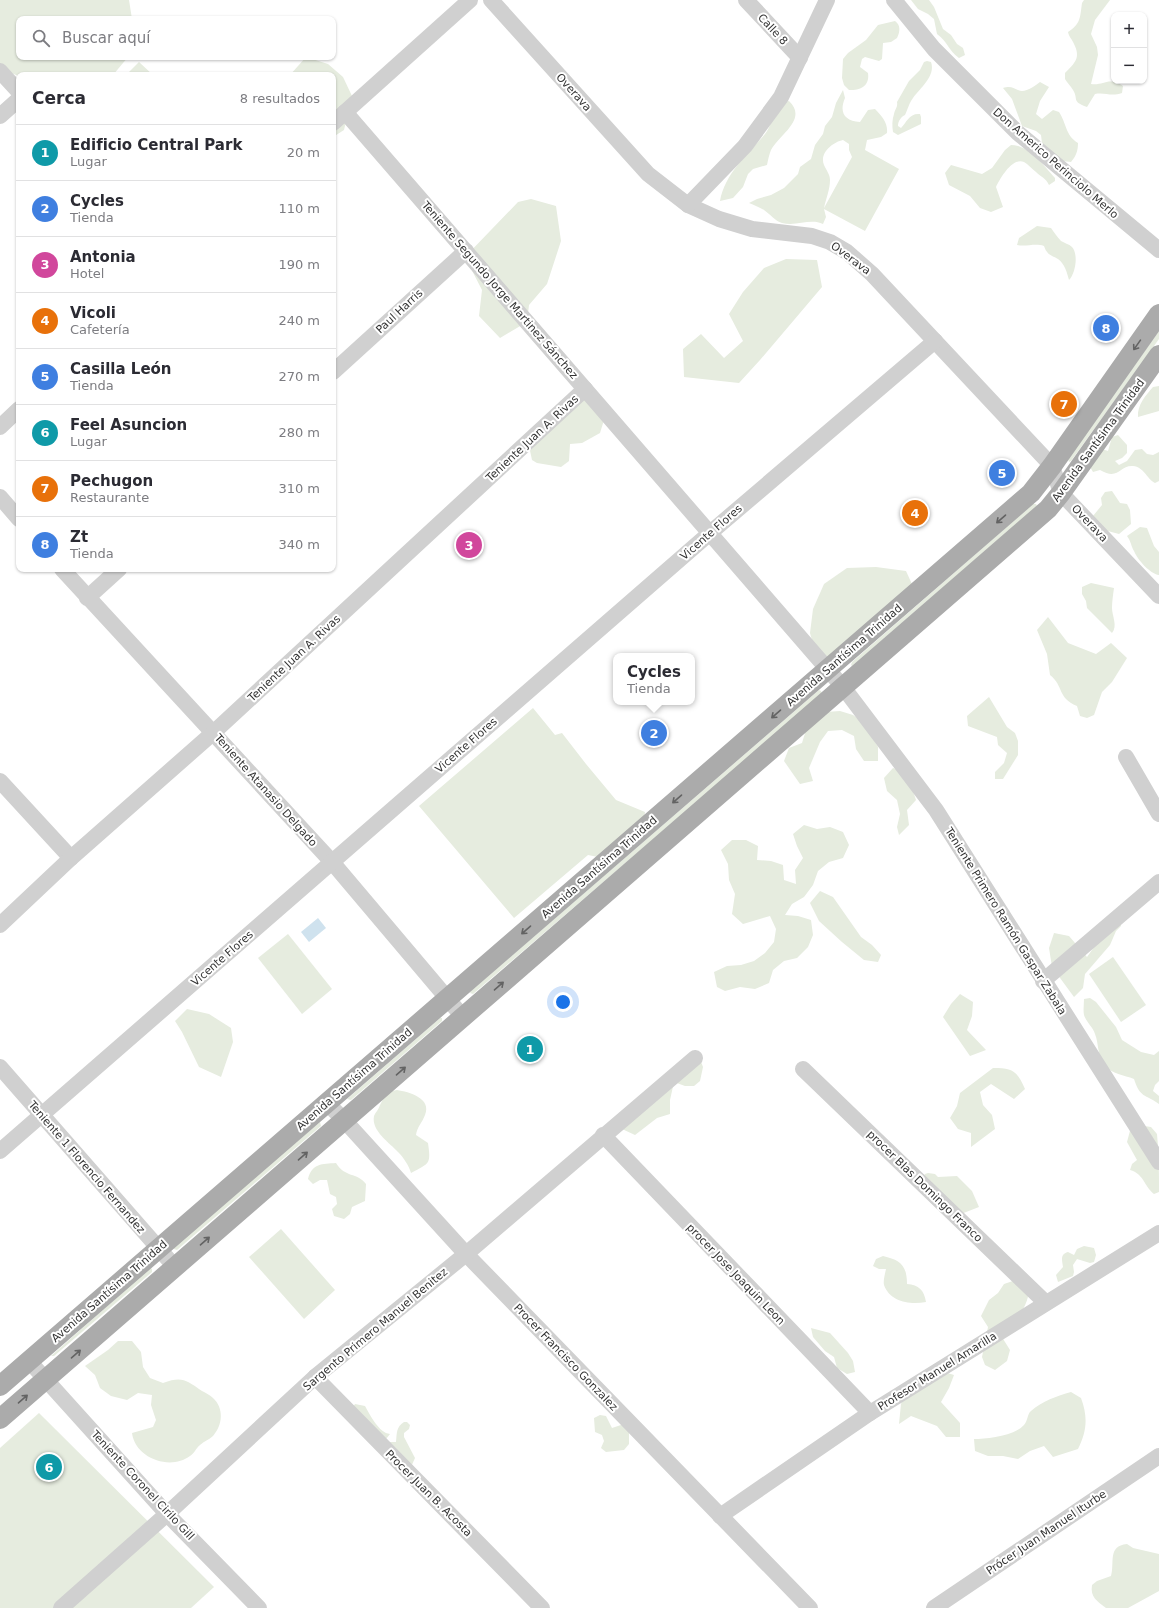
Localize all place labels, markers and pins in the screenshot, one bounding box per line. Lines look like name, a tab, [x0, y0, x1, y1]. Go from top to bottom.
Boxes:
pin: 8	[1093, 313, 1119, 343]
pin: 7	[1051, 389, 1077, 419]
pin: 5	[989, 458, 1015, 488]
pin: 4	[902, 498, 928, 528]
pin: 3	[456, 530, 482, 560]
pin: 2	[641, 718, 667, 748]
pin: 1	[517, 1034, 543, 1064]
pin: 6	[36, 1452, 62, 1482]

